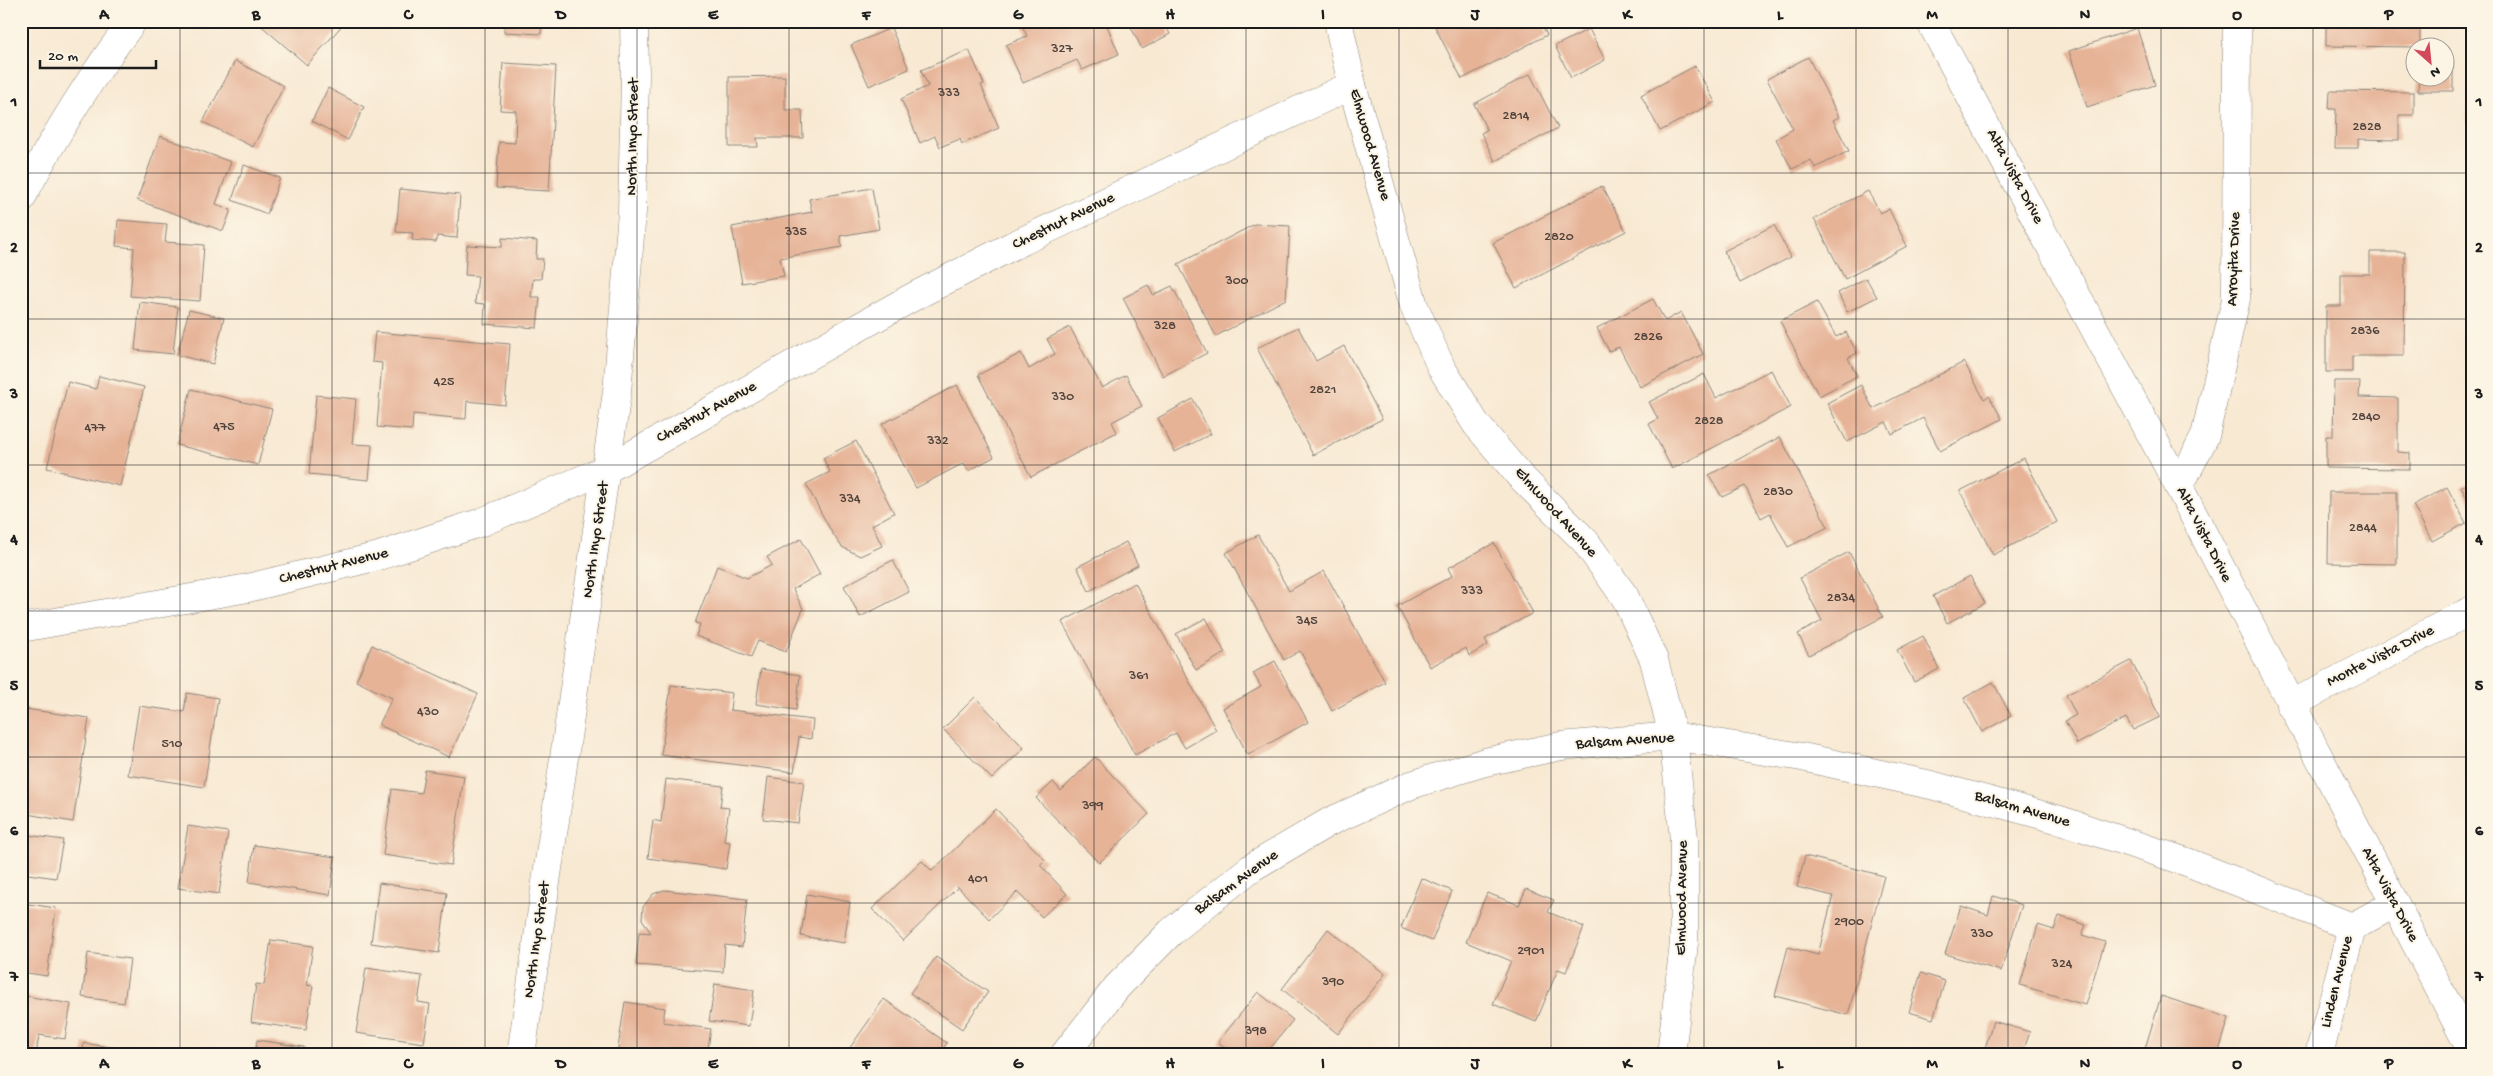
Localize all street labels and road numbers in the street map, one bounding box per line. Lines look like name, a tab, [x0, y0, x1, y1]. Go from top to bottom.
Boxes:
street label: North Inyo Street	[623, 77, 645, 196]
street label: Elmwood Avenue	[1344, 87, 1394, 204]
street label: Alta Vista Drive	[1981, 126, 2047, 228]
street label: Chestnut Avenue	[1010, 189, 1119, 255]
street label: Arroyita Drive	[2224, 211, 2246, 307]
street label: Chestnut Avenue	[654, 377, 761, 448]
street label: Elmwood Avenue	[1509, 464, 1601, 563]
street label: North Inyo Street	[579, 479, 615, 599]
street label: Alta Vista Drive	[2171, 484, 2236, 587]
street label: Chestnut Avenue	[278, 544, 391, 590]
street label: Monte Vista Drive	[2324, 621, 2439, 692]
street label: Balsam Avenue	[1574, 729, 1676, 755]
street label: Balsam Avenue	[1971, 787, 2073, 833]
street label: Elmwood Avenue	[1672, 840, 1694, 956]
street label: Alta Vista Drive	[2356, 844, 2422, 946]
street label: Balsam Avenue	[1191, 846, 1283, 920]
street label: North Inyo Street	[520, 879, 556, 999]
street label: Linden Avenue	[2317, 933, 2359, 1030]

